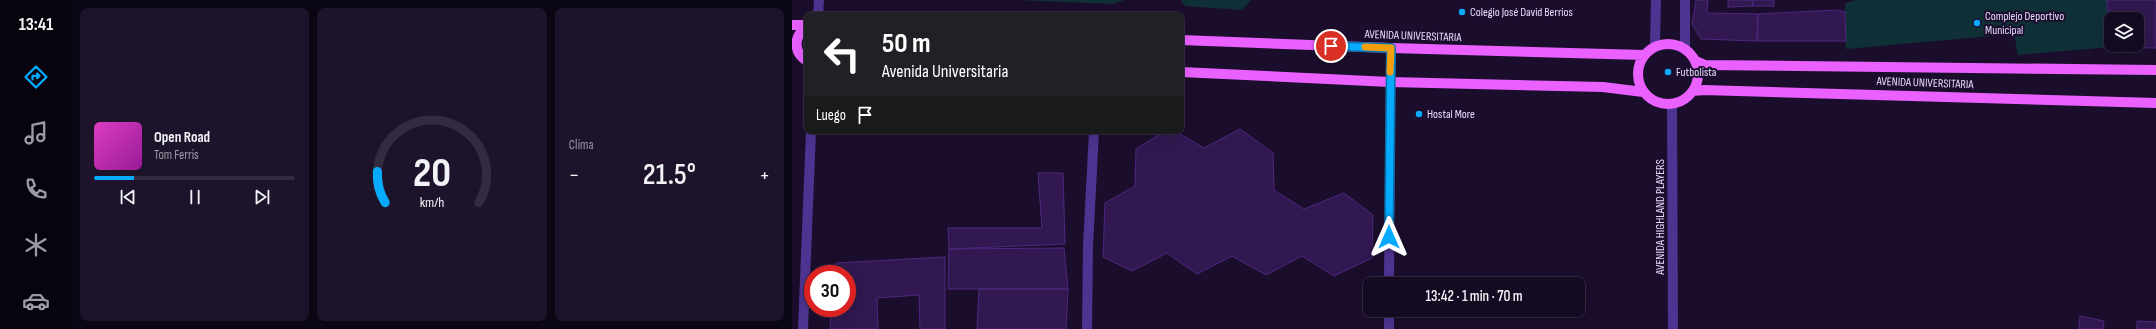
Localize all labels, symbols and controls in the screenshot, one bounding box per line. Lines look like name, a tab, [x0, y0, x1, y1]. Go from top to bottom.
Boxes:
place label: Colegio José David Berrios	[1470, 5, 1573, 20]
marker: Colegio José David Berrios	[1457, 7, 1467, 17]
place label: Complejo Deportivo Municipal	[1985, 9, 2064, 38]
map controls	[2104, 12, 2144, 52]
button: layers	[2104, 12, 2144, 52]
text: 13:41	[19, 14, 53, 35]
marker: Complejo Deportivo Municipal	[1972, 18, 1982, 28]
text: 50 m	[882, 27, 931, 60]
street label: AVENIDA UNIVERSITARIA	[1363, 27, 1463, 45]
icon: left	[816, 28, 868, 80]
pin	[1314, 29, 1348, 63]
icon: arrive	[1320, 35, 1342, 57]
text: Avenida Universitaria	[882, 61, 1008, 82]
icon: directions	[22, 63, 50, 91]
place label: Futbolista	[1676, 65, 1717, 80]
marker: Futbolista	[1663, 67, 1673, 77]
street label: AVENIDA UNIVERSITARIA	[1875, 74, 1975, 92]
icon: arrive	[854, 104, 876, 126]
text: Luego	[816, 106, 846, 125]
place label: Hostal More	[1427, 107, 1475, 122]
marker: Hostal More	[1414, 109, 1424, 119]
icon: music	[22, 119, 50, 147]
text: Open Road	[154, 128, 210, 147]
text: Clima	[569, 137, 593, 153]
text: Tom Ferris	[154, 147, 199, 163]
text: 20	[413, 148, 451, 197]
text: 21.5°	[643, 157, 696, 193]
street label: AVENIDA HIGHLAND PLAYERS	[1653, 159, 1668, 276]
text: −	[569, 162, 579, 189]
text: +	[759, 162, 770, 189]
icon: phone	[22, 175, 50, 203]
icon: previous	[117, 186, 139, 208]
icon: pause	[184, 186, 206, 208]
icon: next	[251, 186, 273, 208]
text: km/h	[420, 193, 444, 210]
position arrow	[1368, 216, 1410, 258]
icon: climate	[22, 231, 50, 259]
speed limit sign: 30	[804, 265, 856, 317]
icon: car	[22, 287, 50, 315]
text: 13:42 · 1 min · 70 m	[1425, 287, 1523, 306]

